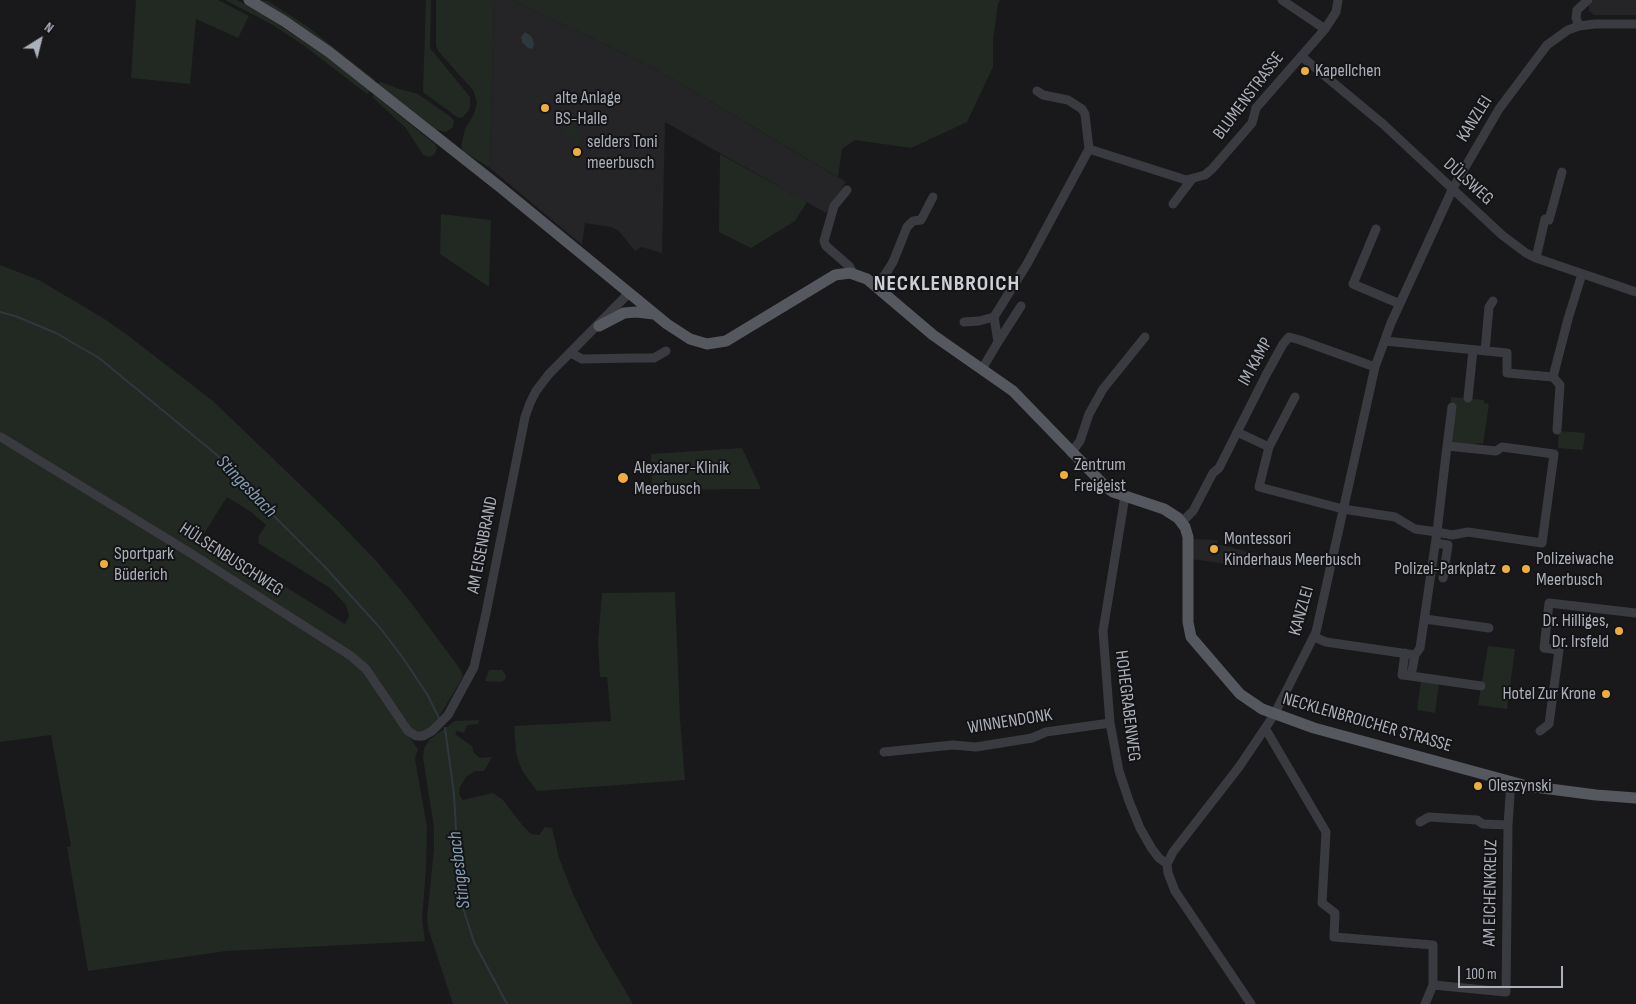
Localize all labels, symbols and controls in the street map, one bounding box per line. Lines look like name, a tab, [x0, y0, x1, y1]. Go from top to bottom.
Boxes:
north arrow	[15, 15, 65, 65]
text: N	[41, 18, 57, 37]
street label: BLUMENSTRASSE	[1209, 48, 1289, 144]
place label: Kapellchen	[1315, 60, 1381, 82]
marker: Kapellchen	[1299, 65, 1311, 77]
place label: alte Anlage BS-Halle	[555, 87, 621, 130]
street label: KANZLEI	[1453, 92, 1497, 146]
marker: alte Anlage BS-Halle	[539, 102, 551, 114]
place label: selders Toni meerbusch	[587, 131, 658, 173]
marker: selders Toni meerbusch	[571, 146, 583, 158]
street label: DÜLSWEG	[1438, 154, 1498, 210]
district label: NECKLENBROICH	[872, 271, 1022, 297]
street label: IM KAMP	[1234, 334, 1278, 390]
water label: Stingesbach	[211, 451, 281, 523]
place label: Zentrum Freigeist	[1074, 454, 1126, 496]
place label: Alexianer-Klinik Meerbusch	[634, 457, 729, 499]
marker: Zentrum Freigeist	[1058, 469, 1070, 481]
marker: Alexianer-Klinik Meerbusch	[616, 471, 630, 485]
street label: AM EISENBRAND	[463, 495, 503, 595]
street label: HÜLSENBUSCHWEG	[175, 518, 287, 602]
place label: Montessori Kinderhaus Meerbusch	[1224, 528, 1361, 570]
place label: Sportpark Büderich	[114, 543, 174, 586]
marker: Montessori Kinderhaus Meerbusch	[1208, 543, 1220, 555]
place label: Polizeiwache Meerbusch	[1536, 548, 1614, 590]
marker: Sportpark Büderich	[98, 558, 110, 570]
place label: Polizei-Parkplatz	[1394, 558, 1496, 580]
marker: Polizei-Parkplatz	[1500, 563, 1512, 575]
marker: Polizeiwache Meerbusch	[1520, 563, 1532, 575]
street label: KANZLEI	[1285, 584, 1319, 638]
place label: Dr. Hilliges, Dr. Irsfeld	[1543, 610, 1609, 652]
marker: Dr. Hilliges, Dr. Irsfeld	[1613, 625, 1625, 637]
street label: HOHEGRABENWEG	[1109, 649, 1145, 763]
place label: Hotel Zur Krone	[1502, 683, 1596, 705]
marker: Hotel Zur Krone	[1600, 688, 1612, 700]
street label: NECKLENBROICHER STRASSE	[1280, 689, 1454, 757]
street label: WINNENDONK	[966, 705, 1054, 739]
place label: Oleszynski	[1488, 775, 1552, 797]
marker: Oleszynski	[1472, 780, 1484, 792]
water label: Stingesbach	[444, 830, 476, 910]
street label: AM EICHENKREUZ	[1479, 839, 1503, 947]
scale bar	[1461, 956, 1566, 988]
text: 100 m	[1466, 965, 1497, 984]

